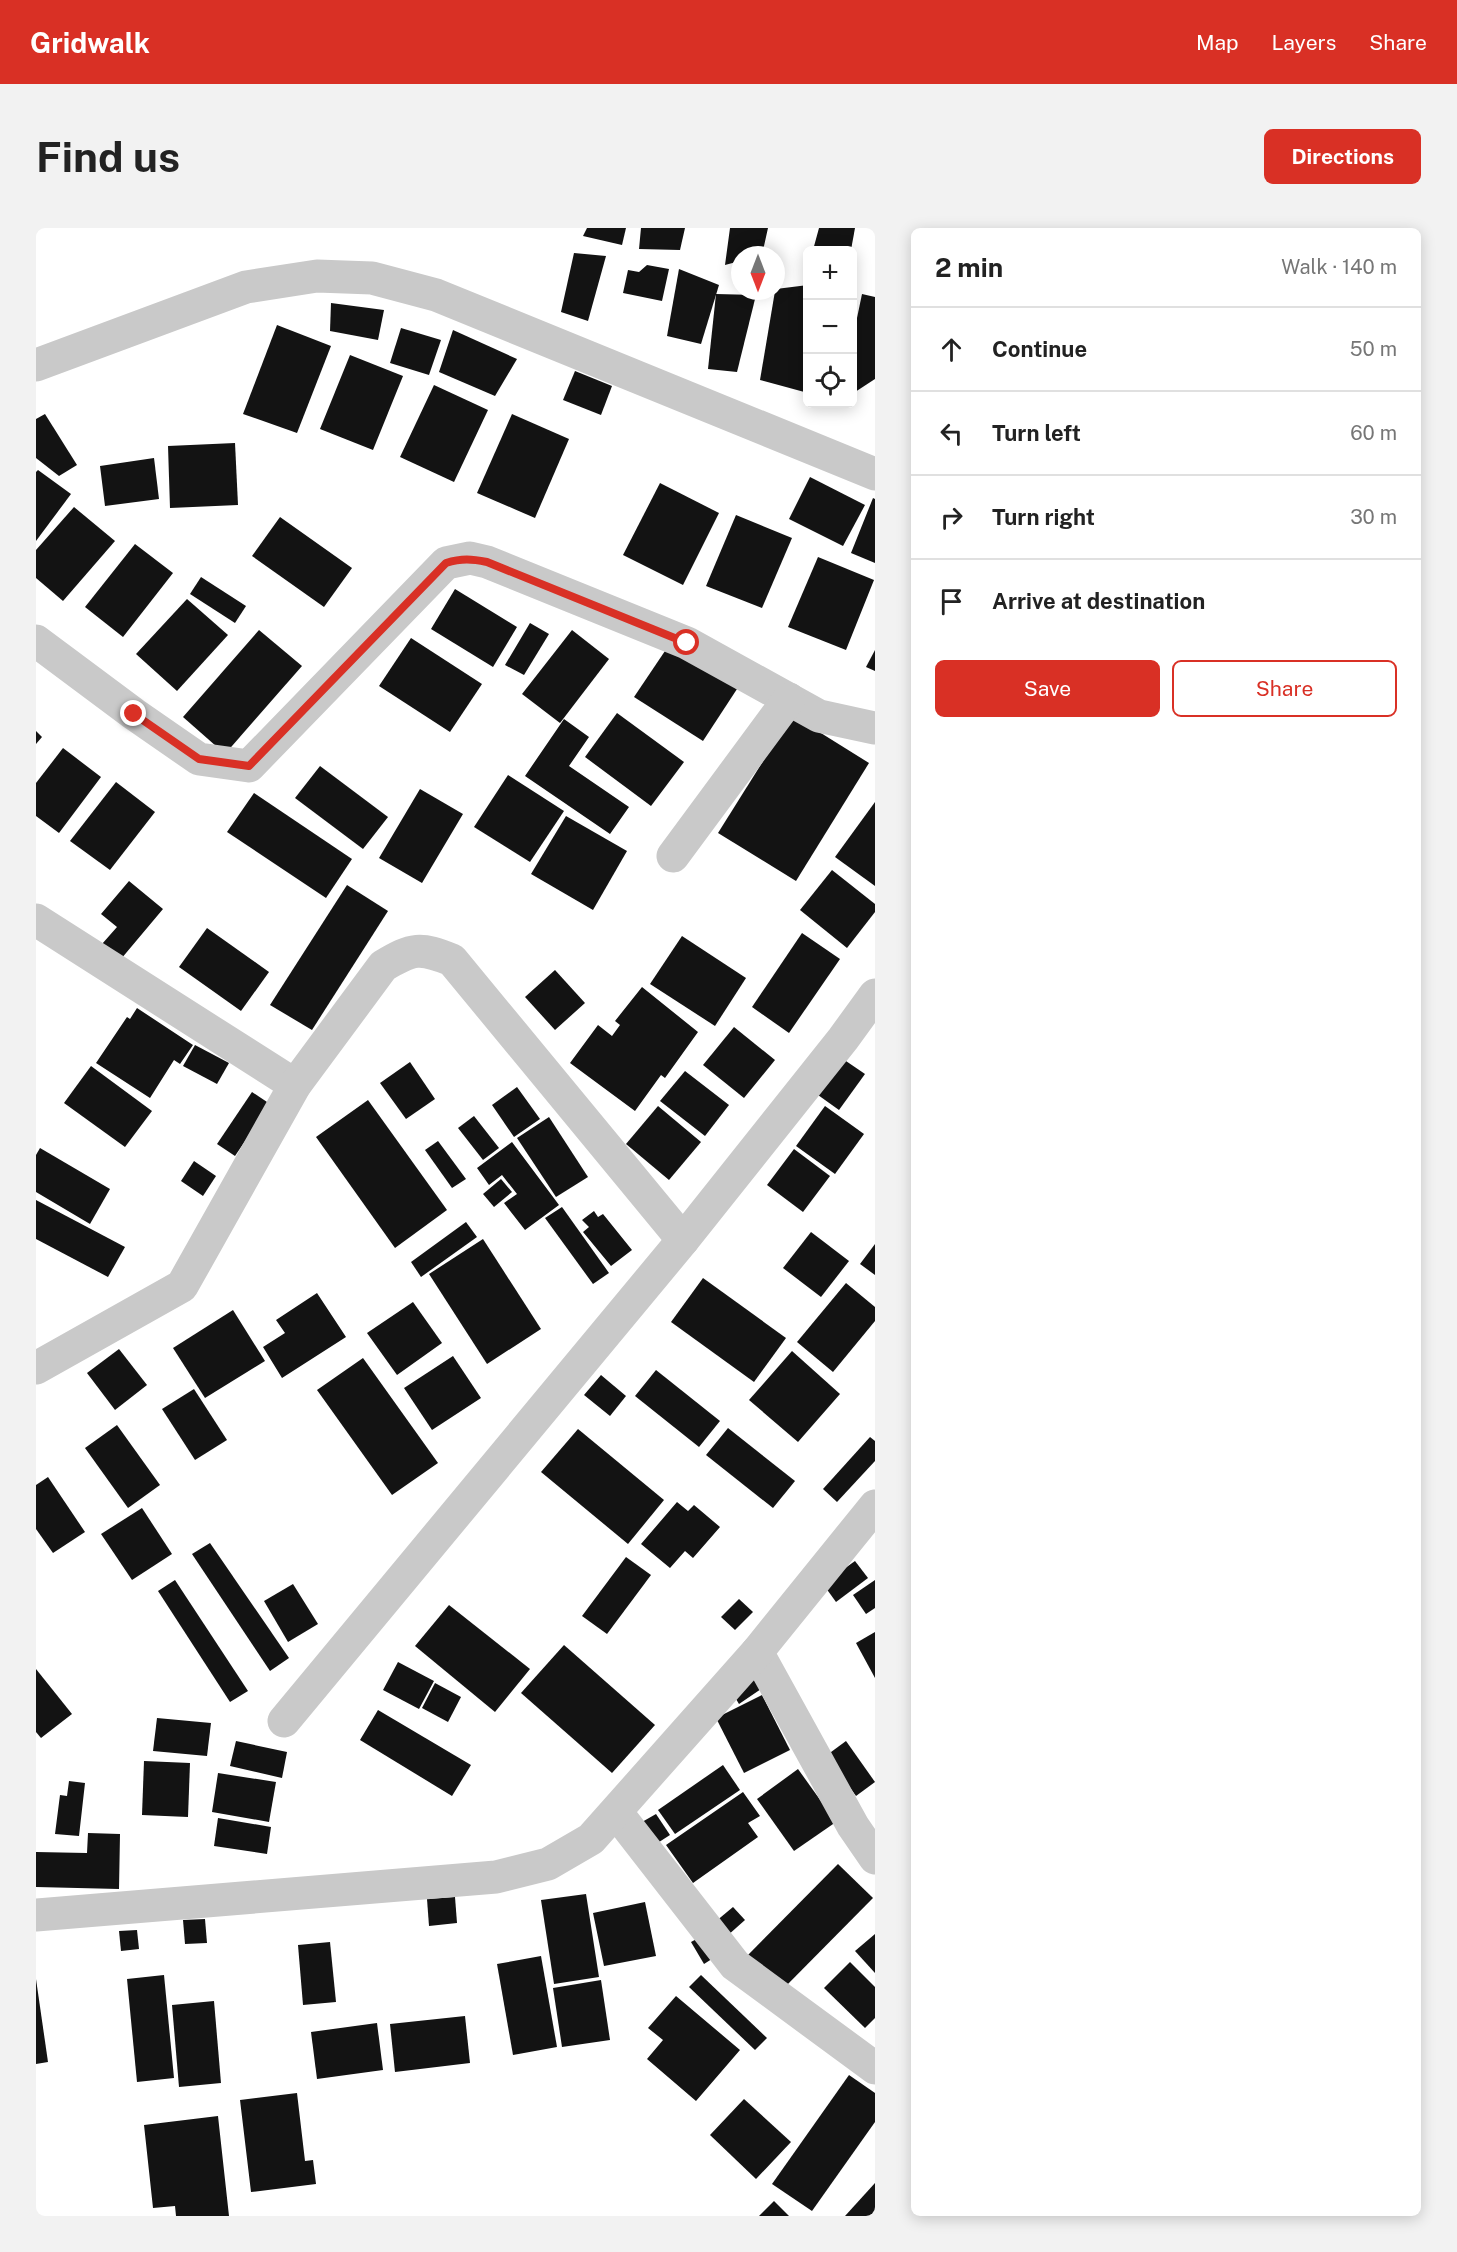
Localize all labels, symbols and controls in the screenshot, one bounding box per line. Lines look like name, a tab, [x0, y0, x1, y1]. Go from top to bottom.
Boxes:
text: Gridwalk	[30, 26, 150, 59]
text: Map	[1196, 30, 1239, 55]
text: Layers	[1272, 30, 1336, 55]
text: Share	[1369, 30, 1427, 55]
button: Directions	[1264, 129, 1421, 184]
text: Find us	[36, 132, 180, 181]
north arrow	[731, 246, 785, 300]
map controls	[803, 246, 857, 408]
button: +	[803, 246, 857, 300]
text: 2 min	[935, 252, 1003, 283]
text: Walk · 140 m	[1281, 255, 1397, 279]
button: −	[803, 300, 857, 354]
icon: ahead	[935, 333, 968, 366]
text: Continue	[992, 336, 1087, 362]
text: 50 m	[1350, 337, 1397, 361]
button: locate	[803, 354, 857, 408]
icon: left	[935, 417, 968, 450]
text: Turn left	[992, 420, 1081, 446]
text: 60 m	[1350, 421, 1397, 445]
icon: right	[935, 501, 968, 534]
text: Turn right	[992, 504, 1095, 530]
text: 30 m	[1350, 505, 1397, 529]
icon: arrive	[935, 585, 968, 618]
text: Arrive at destination	[992, 588, 1205, 614]
route start	[673, 629, 699, 655]
button: Save	[935, 660, 1160, 717]
button: Share	[1172, 660, 1397, 717]
route end	[120, 700, 146, 726]

